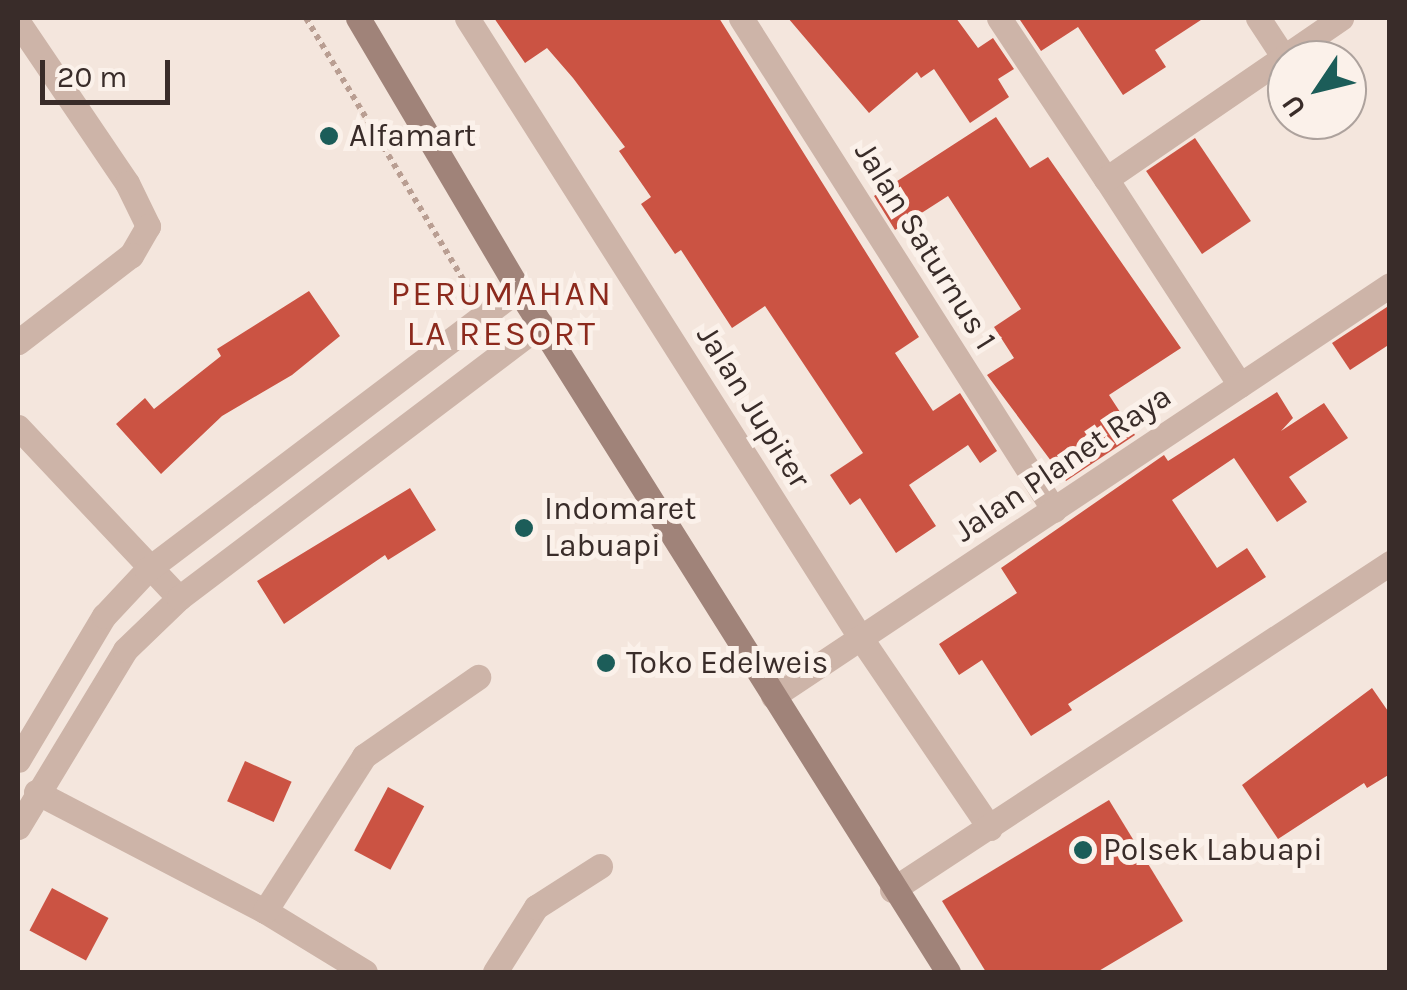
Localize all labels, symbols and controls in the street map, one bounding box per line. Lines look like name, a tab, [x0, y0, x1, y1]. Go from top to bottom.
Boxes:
scale bar	[45, 40, 175, 102]
north arrow	[1267, 40, 1367, 140]
text: 20 m	[57, 59, 127, 95]
text: U	[1275, 89, 1313, 124]
place label: Alfamart	[349, 117, 476, 155]
marker: Alfamart	[318, 125, 340, 147]
street label: Jalan Saturnus 1	[846, 135, 1004, 357]
district label: PERUMAHAN LA RESORT	[390, 273, 614, 355]
street label: Jalan Jupiter	[688, 319, 818, 495]
street label: Jalan Planet Raya	[947, 377, 1179, 551]
place label: Indomaret Labuapi	[544, 491, 696, 566]
marker: Indomaret Labuapi	[513, 517, 535, 539]
place label: Toko Edelweis	[626, 644, 828, 682]
marker: Toko Edelweis	[595, 652, 617, 674]
place label: Polsek Labuapi	[1103, 831, 1323, 869]
marker: Polsek Labuapi	[1072, 839, 1094, 861]

